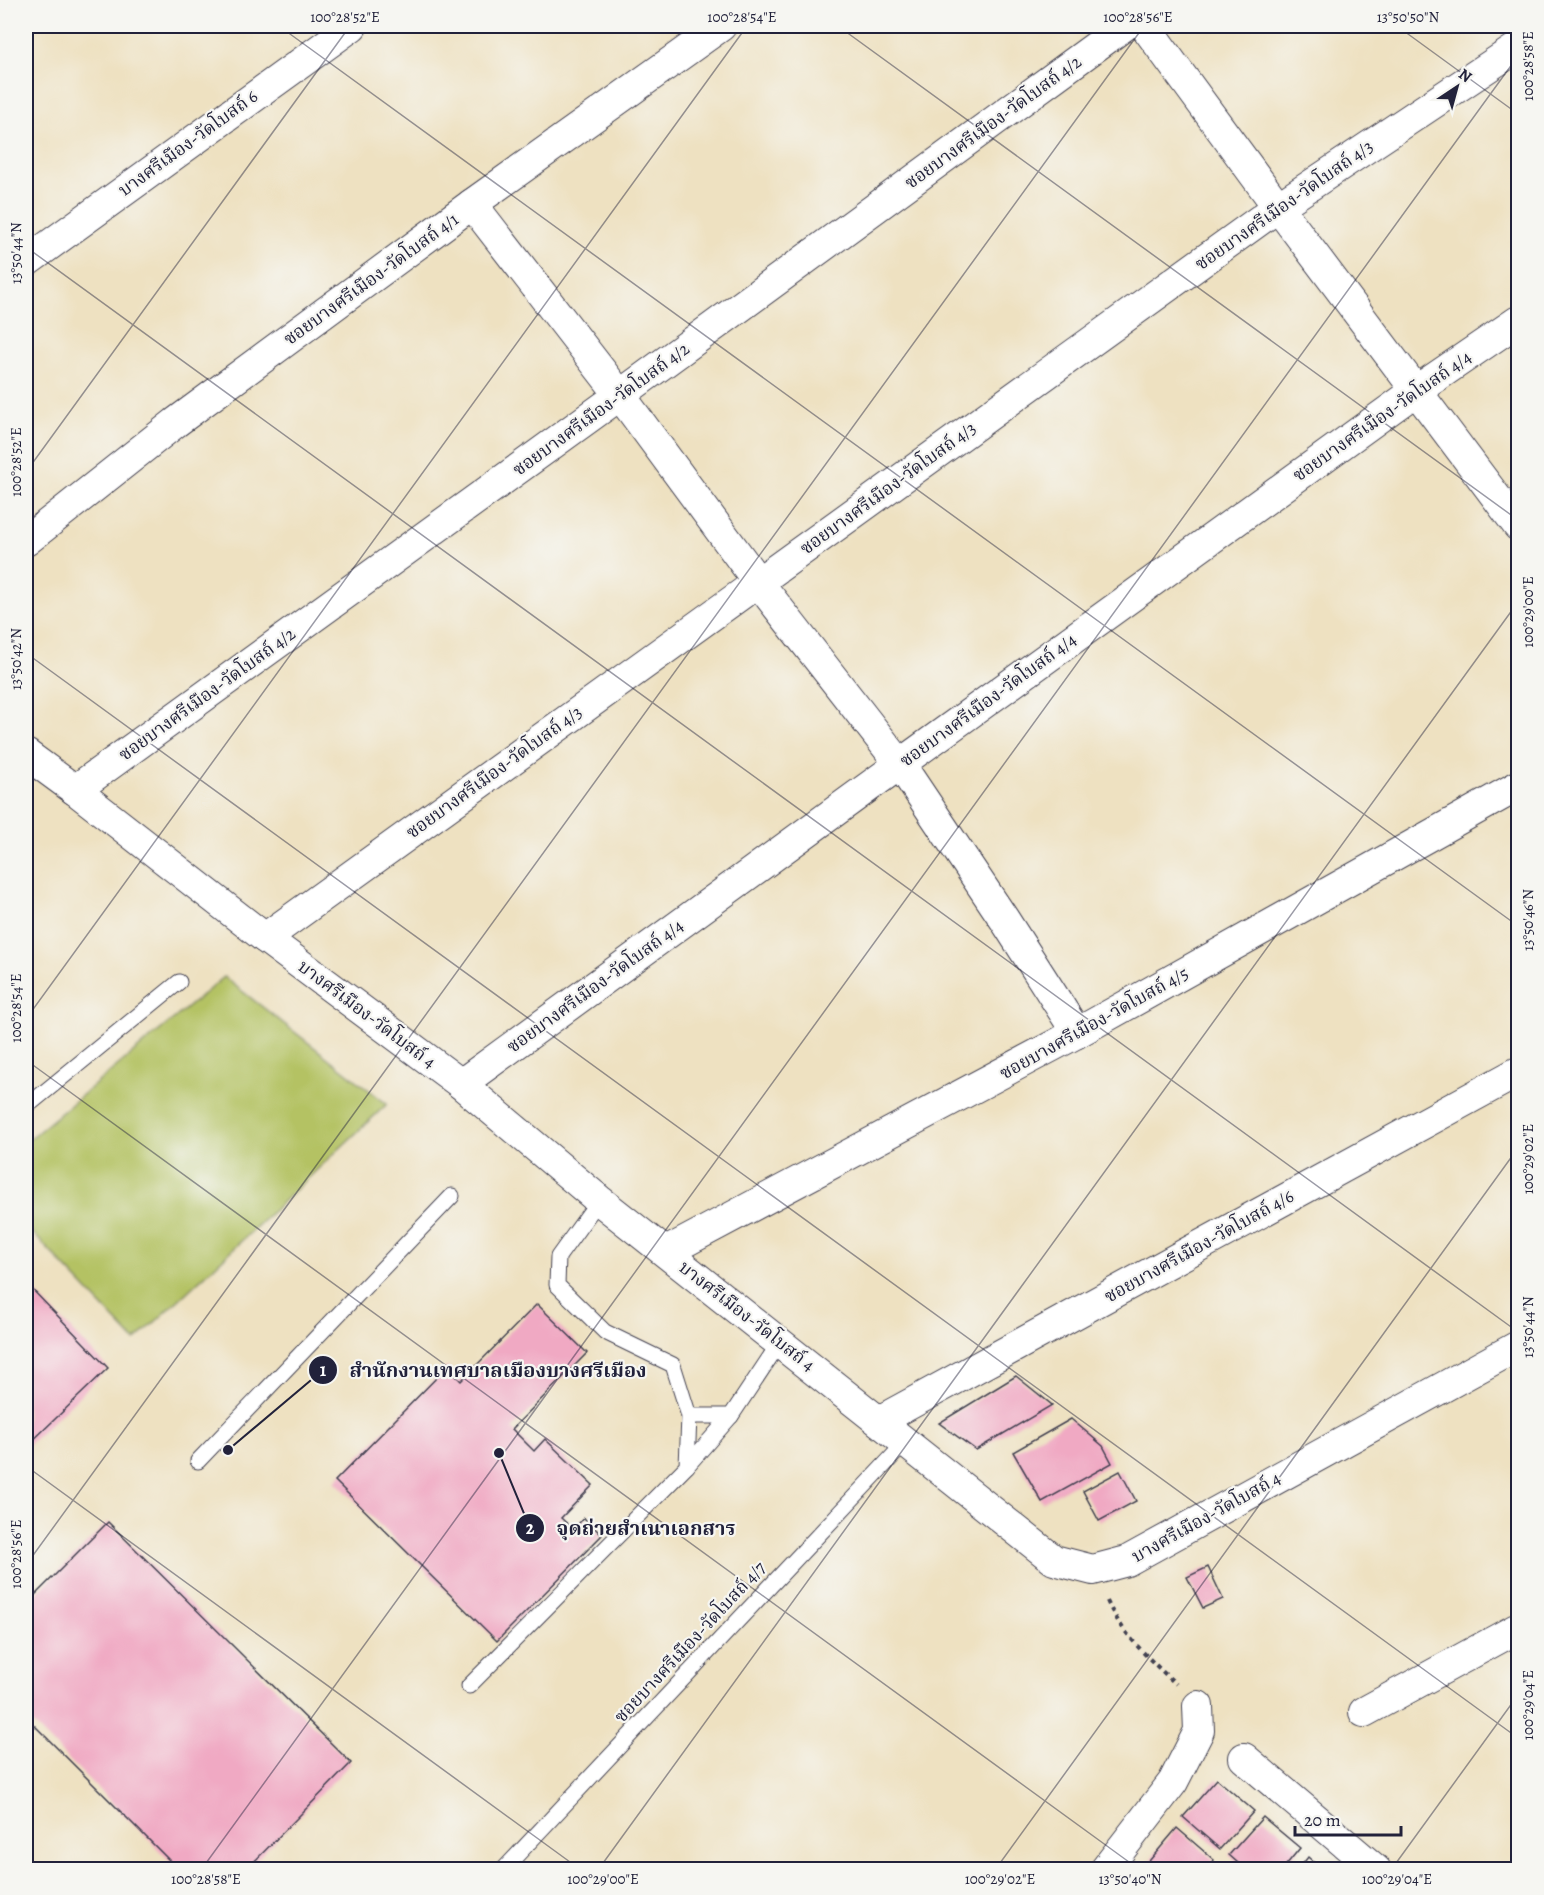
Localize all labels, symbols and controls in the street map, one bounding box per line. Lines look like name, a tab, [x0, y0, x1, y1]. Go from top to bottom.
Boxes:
text: 100°28'52"E	[310, 7, 380, 27]
text: 100°28'54"E	[707, 7, 777, 27]
text: 100°28'56"E	[1103, 7, 1173, 27]
text: 13°50'50"N	[1377, 7, 1440, 27]
text: 100°28'58"E	[1518, 31, 1538, 101]
street label: ซอยบางศรีเมือง-วัดโบสถ์ 4/2	[899, 49, 1087, 194]
north arrow	[1427, 57, 1487, 117]
text: N	[1454, 63, 1477, 88]
street label: บางศรีเมือง-วัดโบสถ์ 6	[113, 83, 263, 202]
street label: ซอยบางศรีเมือง-วัดโบสถ์ 4/3	[1190, 134, 1378, 276]
street label: ซอยบางศรีเมือง-วัดโบสถ์ 4/1	[278, 207, 463, 351]
text: 13°50'44"N	[6, 222, 26, 284]
street label: ซอยบางศรีเมือง-วัดโบสถ์ 4/2	[507, 336, 695, 481]
street label: ซอยบางศรีเมือง-วัดโบสถ์ 4/4	[1287, 344, 1476, 487]
street label: ซอยบางศรีเมือง-วัดโบสถ์ 4/3	[795, 415, 981, 560]
text: 100°28'52"E	[6, 427, 26, 497]
text: 100°29'00"E	[1518, 576, 1538, 648]
street label: ซอยบางศรีเมือง-วัดโบสถ์ 4/2	[113, 621, 301, 766]
street label: ซอยบางศรีเมือง-วัดโบสถ์ 4/4	[894, 627, 1081, 772]
text: 13°50'42"N	[6, 628, 26, 690]
street label: ซอยบางศรีเมือง-วัดโบสถ์ 4/3	[401, 699, 587, 844]
text: 13°50'46"N	[1518, 889, 1538, 951]
street label: ซอยบางศรีเมือง-วัดโบสถ์ 4/4	[501, 913, 688, 1058]
street label: บางศรีเมือง-วัดโบสถ์ 4	[293, 953, 441, 1074]
street label: ซอยบางศรีเมือง-วัดโบสถ์ 4/5	[995, 960, 1193, 1085]
text: 100°28'54"E	[6, 973, 26, 1043]
text: 100°29'02"E	[1518, 1124, 1538, 1194]
street label: ซอยบางศรีเมือง-วัดโบสถ์ 4/6	[1100, 1183, 1298, 1308]
street label: บางศรีเมือง-วัดโบสถ์ 4	[674, 1254, 821, 1377]
text: 13°50'44"N	[1518, 1296, 1538, 1358]
callout: สำนักงานเทศบาลเมืองบางศรีเมือง	[308, 1351, 659, 1389]
text: สำนักงานเทศบาลเมืองบางศรีเมือง	[349, 1357, 647, 1384]
text: 1	[320, 1358, 327, 1382]
street label: บางศรีเมือง-วัดโบสถ์ 4	[1127, 1465, 1285, 1568]
callout: จุดถ่ายสำเนาเอกสาร	[515, 1509, 747, 1547]
text: จุดถ่ายสำเนาเอกสาร	[557, 1515, 735, 1542]
text: 2	[526, 1516, 535, 1540]
text: 100°28'56"E	[6, 1519, 26, 1589]
street label: ซอยบางศรีเมือง-วัดโบสถ์ 4/7	[608, 1555, 771, 1728]
text: 100°29'04"E	[1518, 1670, 1538, 1740]
scale bar	[1295, 1799, 1402, 1837]
text: 20 m	[1304, 1808, 1341, 1832]
text: 100°28'58"E	[171, 1869, 241, 1889]
text: 100°29'00"E	[567, 1869, 639, 1889]
text: 100°29'02"E	[965, 1869, 1035, 1889]
text: 13°50'40"N	[1098, 1869, 1162, 1889]
text: 100°29'04"E	[1362, 1869, 1432, 1889]

